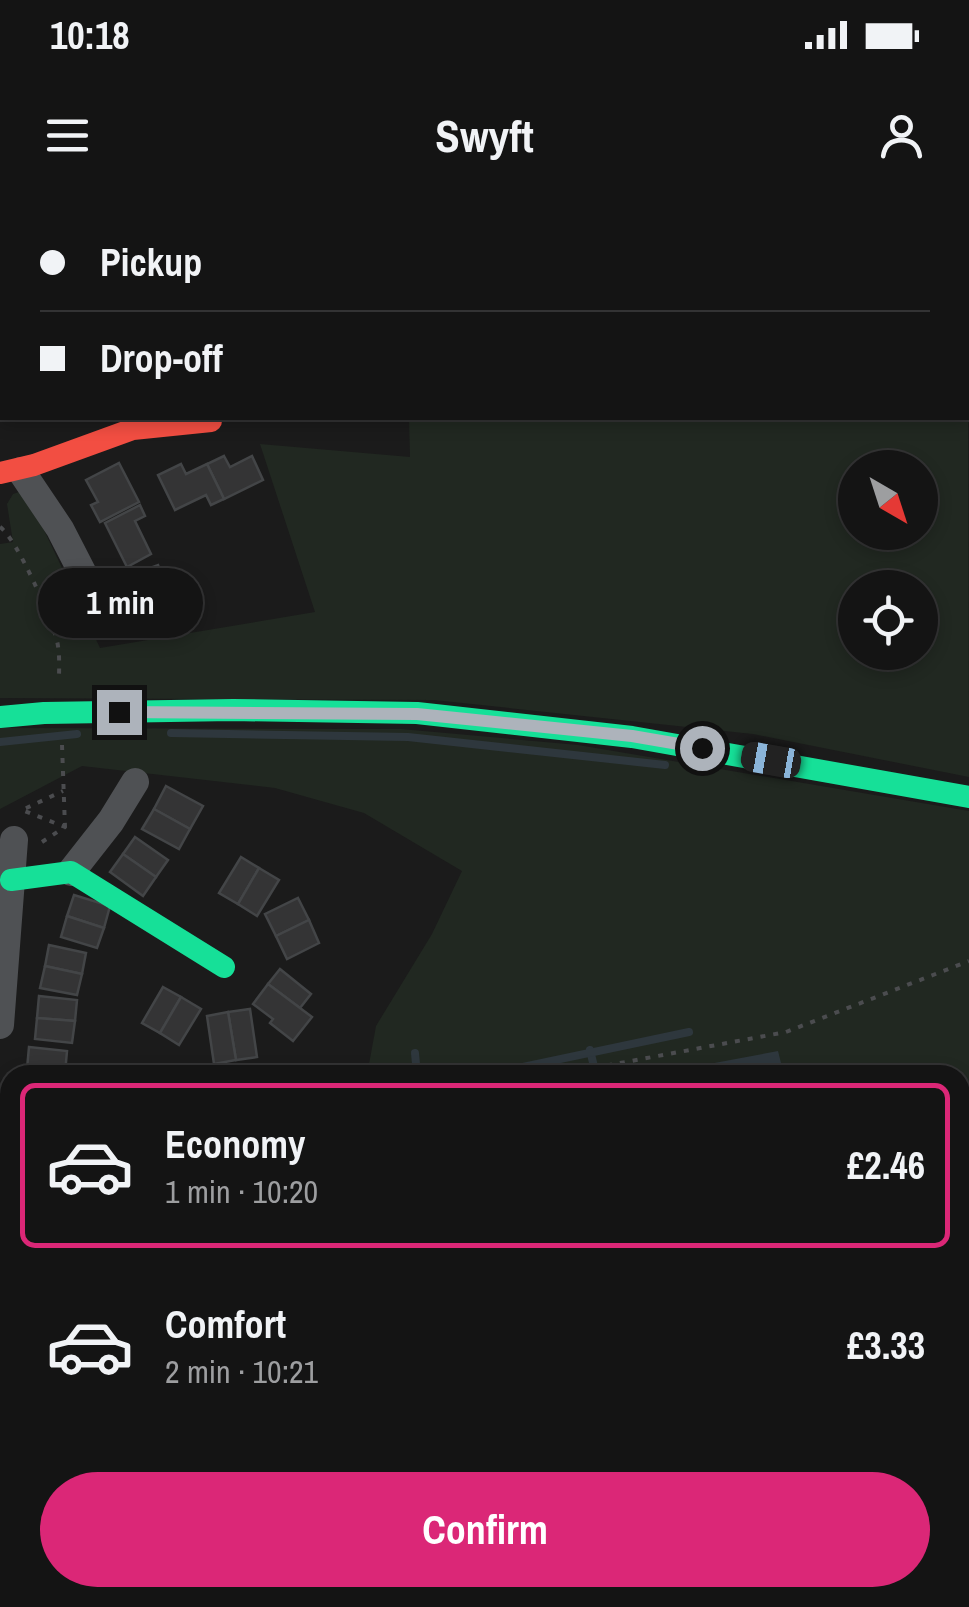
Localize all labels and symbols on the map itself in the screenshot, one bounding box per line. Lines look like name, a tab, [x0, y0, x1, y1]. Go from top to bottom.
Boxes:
north arrow	[838, 450, 938, 550]
callout: 1 min	[36, 567, 202, 637]
route end	[97, 690, 142, 735]
route start	[680, 726, 725, 771]
car	[739, 740, 803, 780]

